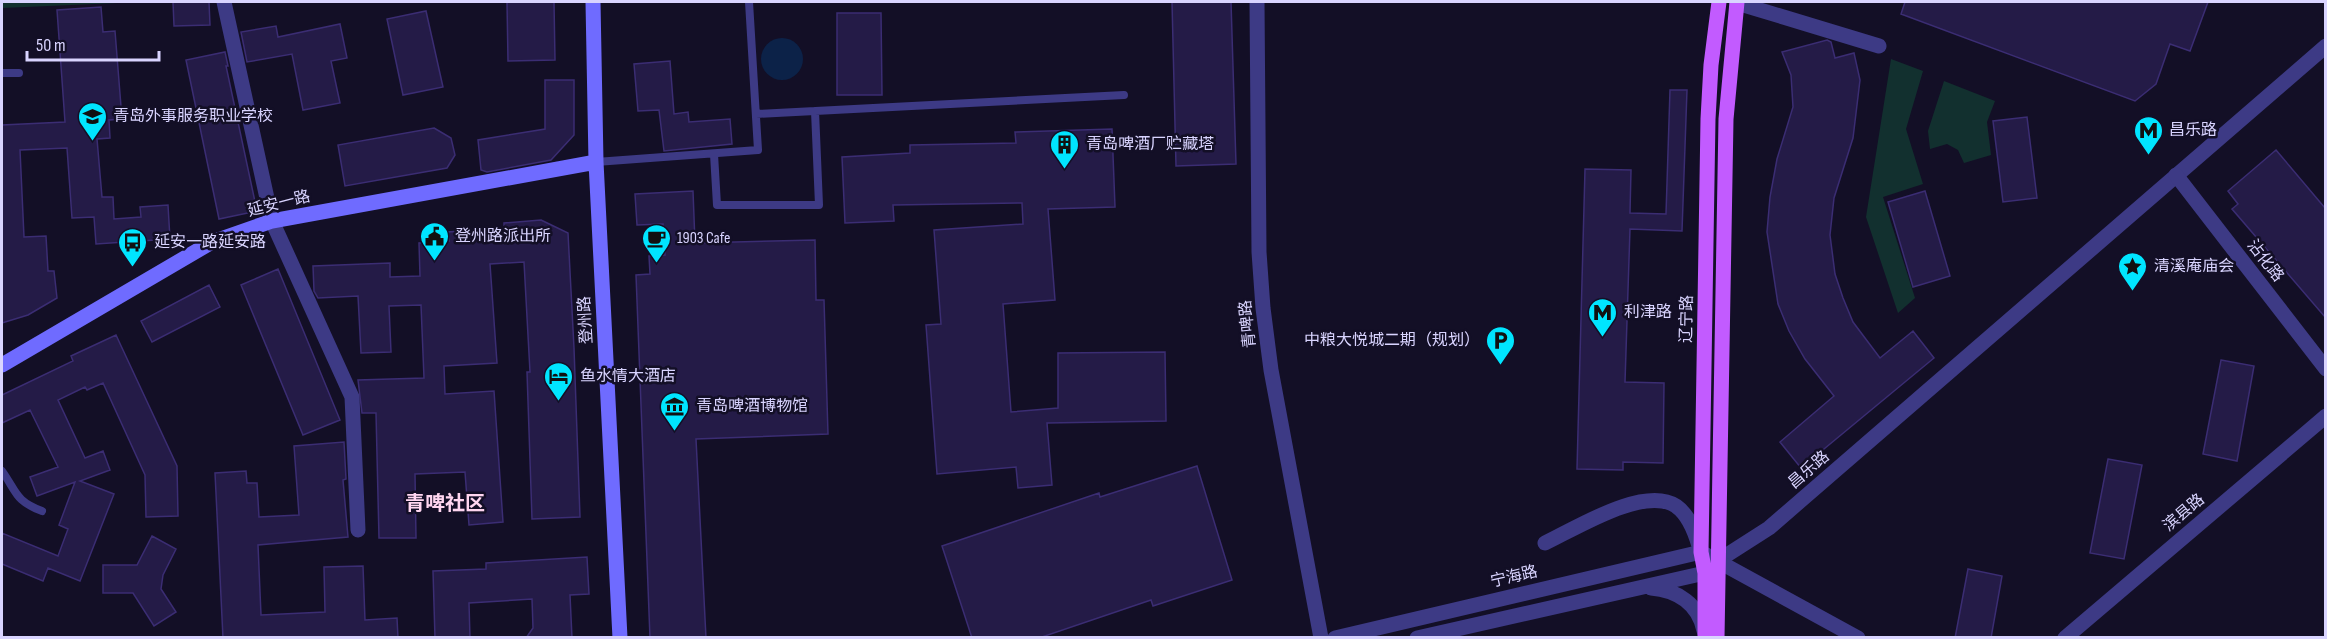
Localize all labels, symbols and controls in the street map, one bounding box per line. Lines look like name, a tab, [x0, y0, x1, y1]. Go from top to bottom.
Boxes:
scale bar	[27, 24, 159, 62]
text: 50 m	[36, 35, 66, 56]
school or university icon: 青岛外事服务职业学校	[76, 100, 108, 142]
place label: 青岛外事服务职业学校	[113, 107, 273, 126]
metro station icon: 昌乐路	[2132, 114, 2164, 156]
place label: 昌乐路	[2169, 121, 2217, 140]
building icon: 青岛啤酒厂贮藏塔	[1049, 128, 1081, 170]
place label: 青岛啤酒厂贮藏塔	[1086, 135, 1214, 154]
street label: 延安一路	[246, 187, 312, 221]
public building icon: 登州路派出所	[418, 220, 450, 262]
cafe icon: 1903 Cafe	[640, 222, 672, 264]
bus stop icon: 延安一路延安路	[117, 226, 149, 268]
place label: 登州路派出所	[455, 227, 551, 246]
place label: 1903 Cafe	[677, 229, 730, 248]
place label: 延安一路延安路	[154, 233, 266, 252]
street label: 沾化路	[2243, 236, 2287, 286]
place icon: 清溪庵庙会	[2117, 250, 2149, 292]
place label: 清溪庵庙会	[2154, 257, 2234, 276]
street label: 辽宁路	[1677, 295, 1697, 343]
street label: 登州路	[575, 296, 597, 344]
metro station icon: 利津路	[1587, 296, 1619, 338]
street label: 青啤路	[1236, 299, 1260, 349]
place label: 利津路	[1624, 303, 1672, 322]
parking icon: 中粮大悦城二期（规划）	[1485, 324, 1517, 366]
place label: 中粮大悦城二期（规划）	[1304, 331, 1480, 350]
hotel icon: 鱼水情大酒店	[543, 360, 575, 402]
place label: 鱼水情大酒店	[580, 367, 676, 386]
museum icon: 青岛啤酒博物馆	[659, 390, 691, 432]
place label: 青岛啤酒博物馆	[696, 397, 808, 416]
street label: 昌乐路	[1785, 447, 1833, 493]
street label: 滨县路	[2160, 490, 2208, 536]
district label: 青啤社区	[405, 492, 485, 516]
street label: 宁海路	[1488, 562, 1540, 592]

